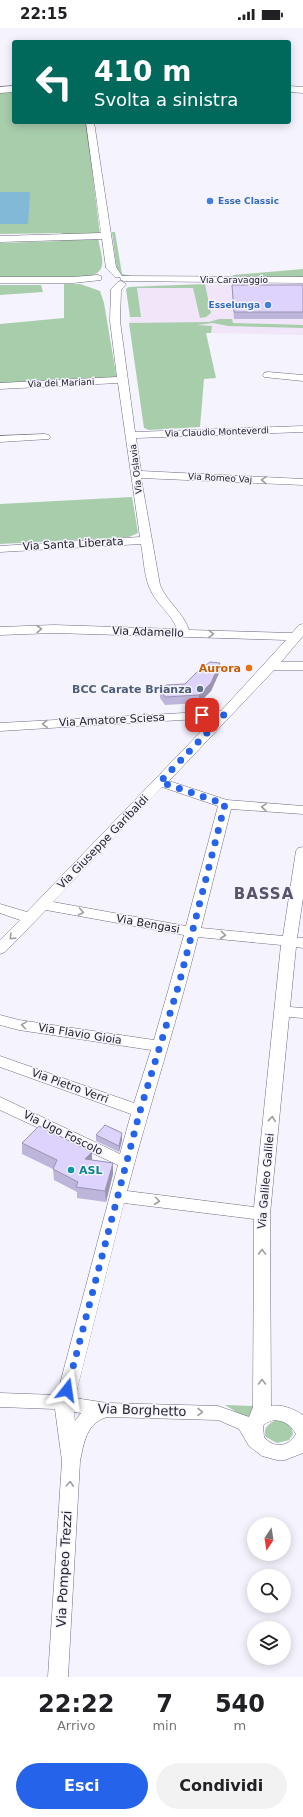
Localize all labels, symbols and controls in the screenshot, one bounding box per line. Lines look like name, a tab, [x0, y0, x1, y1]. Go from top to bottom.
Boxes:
text: 22:15	[20, 5, 68, 23]
text: 410 m	[94, 55, 191, 88]
icon: left	[28, 56, 80, 108]
text: Svolta a sinistra	[94, 89, 238, 110]
marker: Esse Classic	[205, 196, 215, 206]
place label: Esse Classic	[218, 196, 279, 206]
street label: Via Caravaggio	[200, 275, 269, 285]
place label: Esselunga	[209, 300, 260, 310]
marker: Esselunga	[263, 300, 273, 310]
street label: Via dei Mariani	[28, 377, 94, 389]
street label: Via Claudio Monteverdi	[165, 425, 269, 439]
street label: Via Oslavia	[128, 444, 144, 494]
street label: Via Romeo Vaj	[188, 471, 252, 485]
one-way arrow	[261, 476, 267, 485]
street label: Via Santa Liberata	[22, 535, 124, 553]
street label: Via Adamello	[112, 624, 184, 640]
one-way arrow	[36, 625, 42, 633]
one-way arrow	[208, 630, 214, 638]
place label: Aurora	[199, 662, 241, 675]
marker: Aurora	[244, 663, 254, 673]
place label: BCC Carate Brianza	[72, 683, 192, 696]
marker: BCC Carate Brianza	[195, 684, 205, 694]
pin	[185, 698, 219, 732]
icon: arrive	[191, 704, 213, 726]
street label: Via Amatore Sciesa	[58, 711, 166, 729]
one-way arrow	[42, 720, 48, 728]
street label: Via Giuseppe Garibaldi	[55, 792, 151, 892]
one-way arrow	[261, 802, 267, 811]
district label: BASSA	[234, 885, 294, 903]
one-way arrow	[78, 907, 84, 916]
street label: Via Bengasi	[115, 912, 181, 936]
one-way arrow	[220, 930, 226, 939]
one-way arrow	[9, 932, 16, 940]
one-way arrow	[21, 1021, 27, 1030]
street label: Via Flavio Gioia	[37, 1021, 123, 1047]
street label: Via Pietro Verri	[30, 1066, 110, 1106]
street label: Via Ugo Foscolo	[21, 1108, 105, 1158]
one-way arrow	[267, 1116, 276, 1122]
street label: Via Galileo Galilei	[255, 1132, 277, 1230]
place label: ASL	[79, 1164, 102, 1177]
marker: ASL	[66, 1165, 76, 1175]
one-way arrow	[154, 1196, 160, 1205]
one-way arrow	[258, 1249, 266, 1255]
position arrow	[46, 1369, 88, 1411]
one-way arrow	[258, 1379, 266, 1385]
street label: Via Borghetto	[97, 1401, 187, 1419]
one-way arrow	[197, 1408, 203, 1416]
one-way arrow	[65, 1481, 74, 1487]
street label: Via Pompeo Trezzi	[53, 1510, 75, 1628]
north arrow	[247, 1517, 291, 1561]
map controls	[247, 1517, 291, 1665]
button: search	[247, 1569, 291, 1613]
button: layers	[247, 1621, 291, 1665]
text: 22:22	[38, 1690, 114, 1718]
text: 7	[156, 1690, 173, 1718]
text: 540	[215, 1690, 265, 1718]
text: Arrivo	[57, 1718, 96, 1733]
text: min	[152, 1718, 177, 1733]
text: m	[234, 1718, 246, 1733]
button: Esci	[16, 1763, 148, 1809]
button: Condividi	[156, 1763, 287, 1809]

